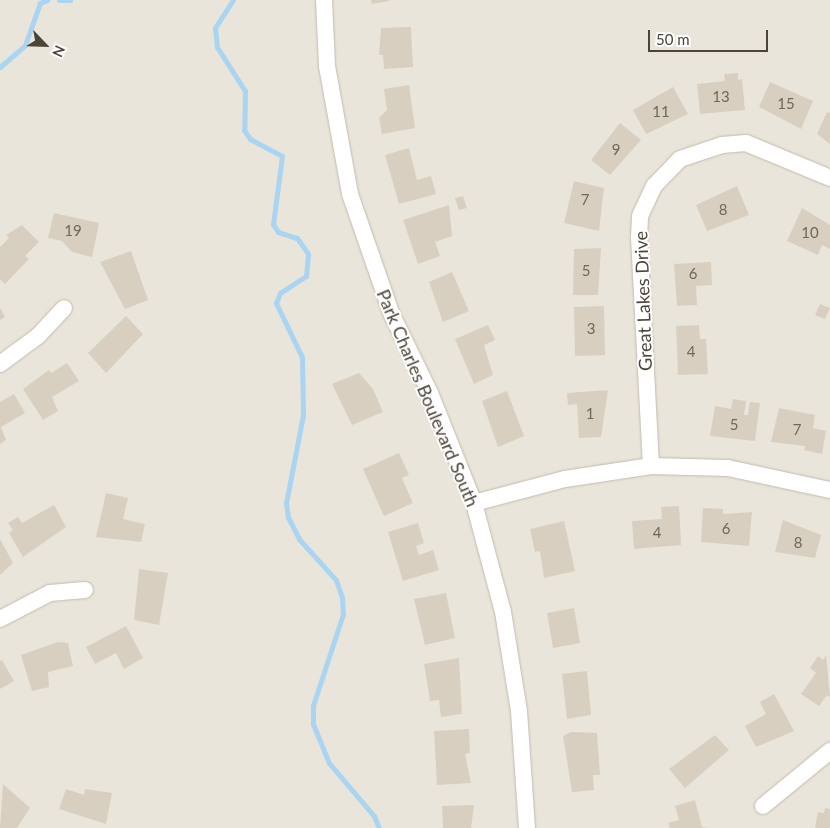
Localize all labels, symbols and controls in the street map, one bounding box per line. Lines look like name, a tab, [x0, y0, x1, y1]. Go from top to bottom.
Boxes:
north arrow	[20, 20, 70, 70]
scale bar	[650, 20, 770, 52]
text: 50 m	[656, 30, 690, 48]
text: N	[49, 43, 69, 60]
house number: 13	[712, 88, 730, 106]
house number: 15	[777, 95, 795, 113]
house number: 11	[652, 103, 670, 121]
house number: 9	[612, 141, 620, 159]
house number: 7	[581, 191, 589, 209]
house number: 8	[719, 201, 727, 219]
house number: 19	[64, 222, 82, 240]
house number: 10	[801, 224, 819, 242]
street label: Great Lakes Drive	[630, 231, 656, 371]
house number: 5	[582, 262, 590, 280]
house number: 6	[689, 265, 697, 283]
street label: Park Charles Boulevard South	[372, 286, 484, 510]
house number: 3	[587, 320, 595, 338]
house number: 4	[687, 343, 695, 361]
house number: 1	[586, 405, 594, 423]
house number: 5	[730, 416, 738, 434]
house number: 7	[793, 421, 801, 439]
house number: 6	[722, 520, 730, 538]
house number: 4	[653, 524, 661, 542]
house number: 8	[794, 534, 802, 552]

